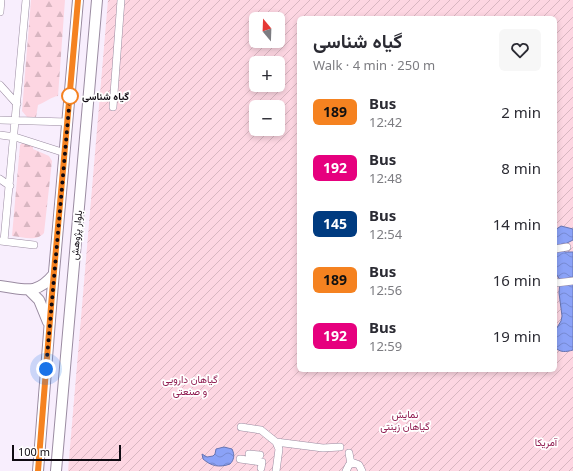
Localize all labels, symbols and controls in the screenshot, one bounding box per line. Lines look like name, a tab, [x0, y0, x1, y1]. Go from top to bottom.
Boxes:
north arrow	[249, 12, 285, 48]
map controls	[249, 12, 285, 136]
text: گیاه شناسی	[313, 28, 402, 54]
button: heart	[499, 29, 541, 71]
button: +	[249, 56, 285, 92]
text: Walk · 4 min · 250 m	[313, 56, 435, 74]
marker: گیاه شناسی	[61, 87, 79, 105]
place label: گیاه شناسی	[82, 89, 130, 103]
text: Bus	[369, 93, 396, 113]
button: −	[249, 100, 285, 136]
text: 189	[323, 102, 347, 121]
text: 2 min	[501, 102, 541, 122]
text: 12:42	[369, 113, 402, 131]
text: Bus	[369, 149, 396, 169]
text: 192	[323, 158, 347, 177]
text: 8 min	[501, 158, 541, 178]
text: 12:48	[369, 169, 402, 187]
text: Bus	[369, 205, 396, 225]
street label: بلوار پژوهش	[67, 210, 86, 261]
text: 145	[323, 214, 347, 233]
text: 14 min	[493, 214, 541, 234]
text: 12:54	[369, 225, 402, 243]
text: Bus	[369, 261, 396, 281]
text: 189	[323, 270, 347, 289]
text: 16 min	[493, 270, 541, 290]
text: 12:56	[369, 281, 402, 299]
text: Bus	[369, 317, 396, 337]
text: 192	[323, 326, 347, 345]
text: 19 min	[493, 326, 541, 346]
text: 12:59	[369, 337, 402, 355]
your location	[36, 359, 56, 379]
park label: گیاهان دارویی و صنعتی	[162, 372, 218, 398]
park label: نمایش گیاهان زینتی	[380, 407, 430, 433]
park label: آمریکا	[535, 435, 558, 449]
scale bar	[12, 443, 121, 462]
text: 100 m	[18, 444, 50, 459]

